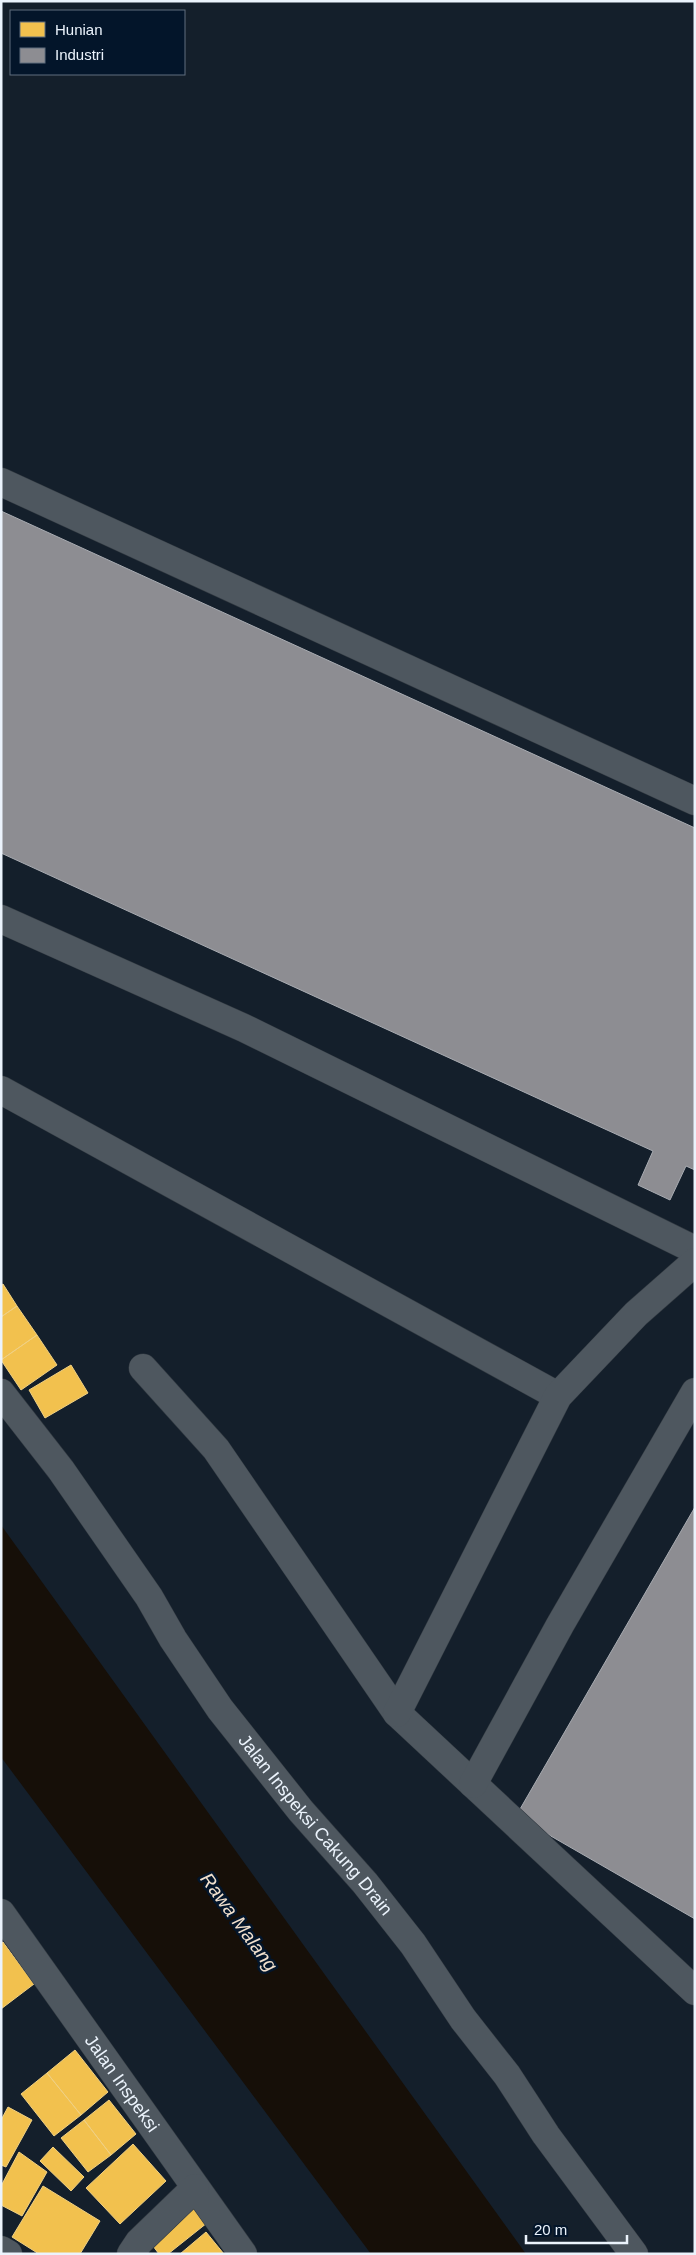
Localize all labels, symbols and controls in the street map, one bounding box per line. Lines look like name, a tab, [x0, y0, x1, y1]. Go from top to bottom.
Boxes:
legend	[10, 10, 185, 75]
text: Hunian	[55, 21, 103, 38]
text: Industri	[55, 46, 104, 63]
street label: Jalan Inspeksi Cakung Drain	[234, 1731, 396, 1919]
water label: Rawa Malang	[196, 1869, 282, 1976]
street label: Jalan Inspeksi	[81, 2031, 163, 2136]
scale bar	[526, 2212, 627, 2244]
text: 20 m	[534, 2221, 567, 2238]

